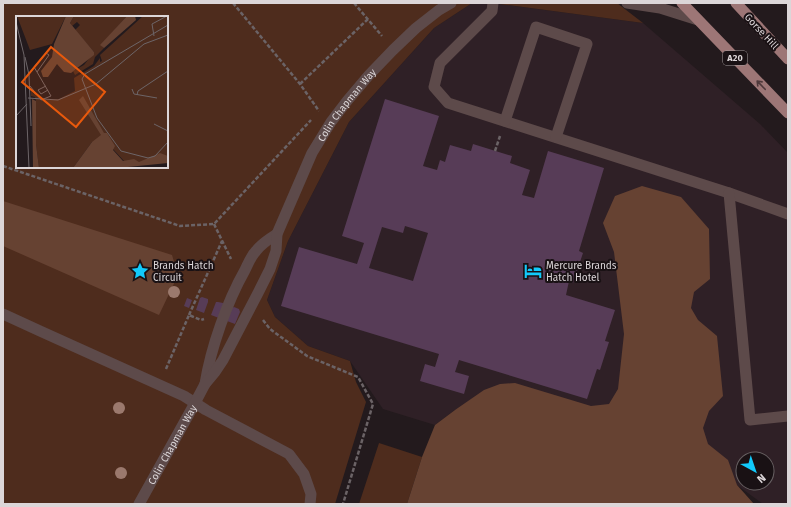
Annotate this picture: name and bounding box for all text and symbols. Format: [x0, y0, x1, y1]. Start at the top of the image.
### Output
street label: Gorse Hill [742, 11, 781, 52]
inset map [16, 16, 168, 168]
road number: A20 [723, 51, 747, 65]
street label: Colin Chapman Way [315, 66, 379, 144]
one-way arrow [756, 80, 766, 90]
place label: Brands Hatch Circuit [153, 260, 214, 284]
place label: Mercure Brands Hatch Hotel [546, 260, 617, 284]
place icon: Brands Hatch Circuit [130, 261, 150, 281]
hotel icon: Mercure Brands Hatch Hotel [523, 261, 543, 281]
street label: Colin Chapman Way [146, 403, 200, 487]
north arrow [735, 451, 775, 491]
text: N [754, 471, 768, 486]

